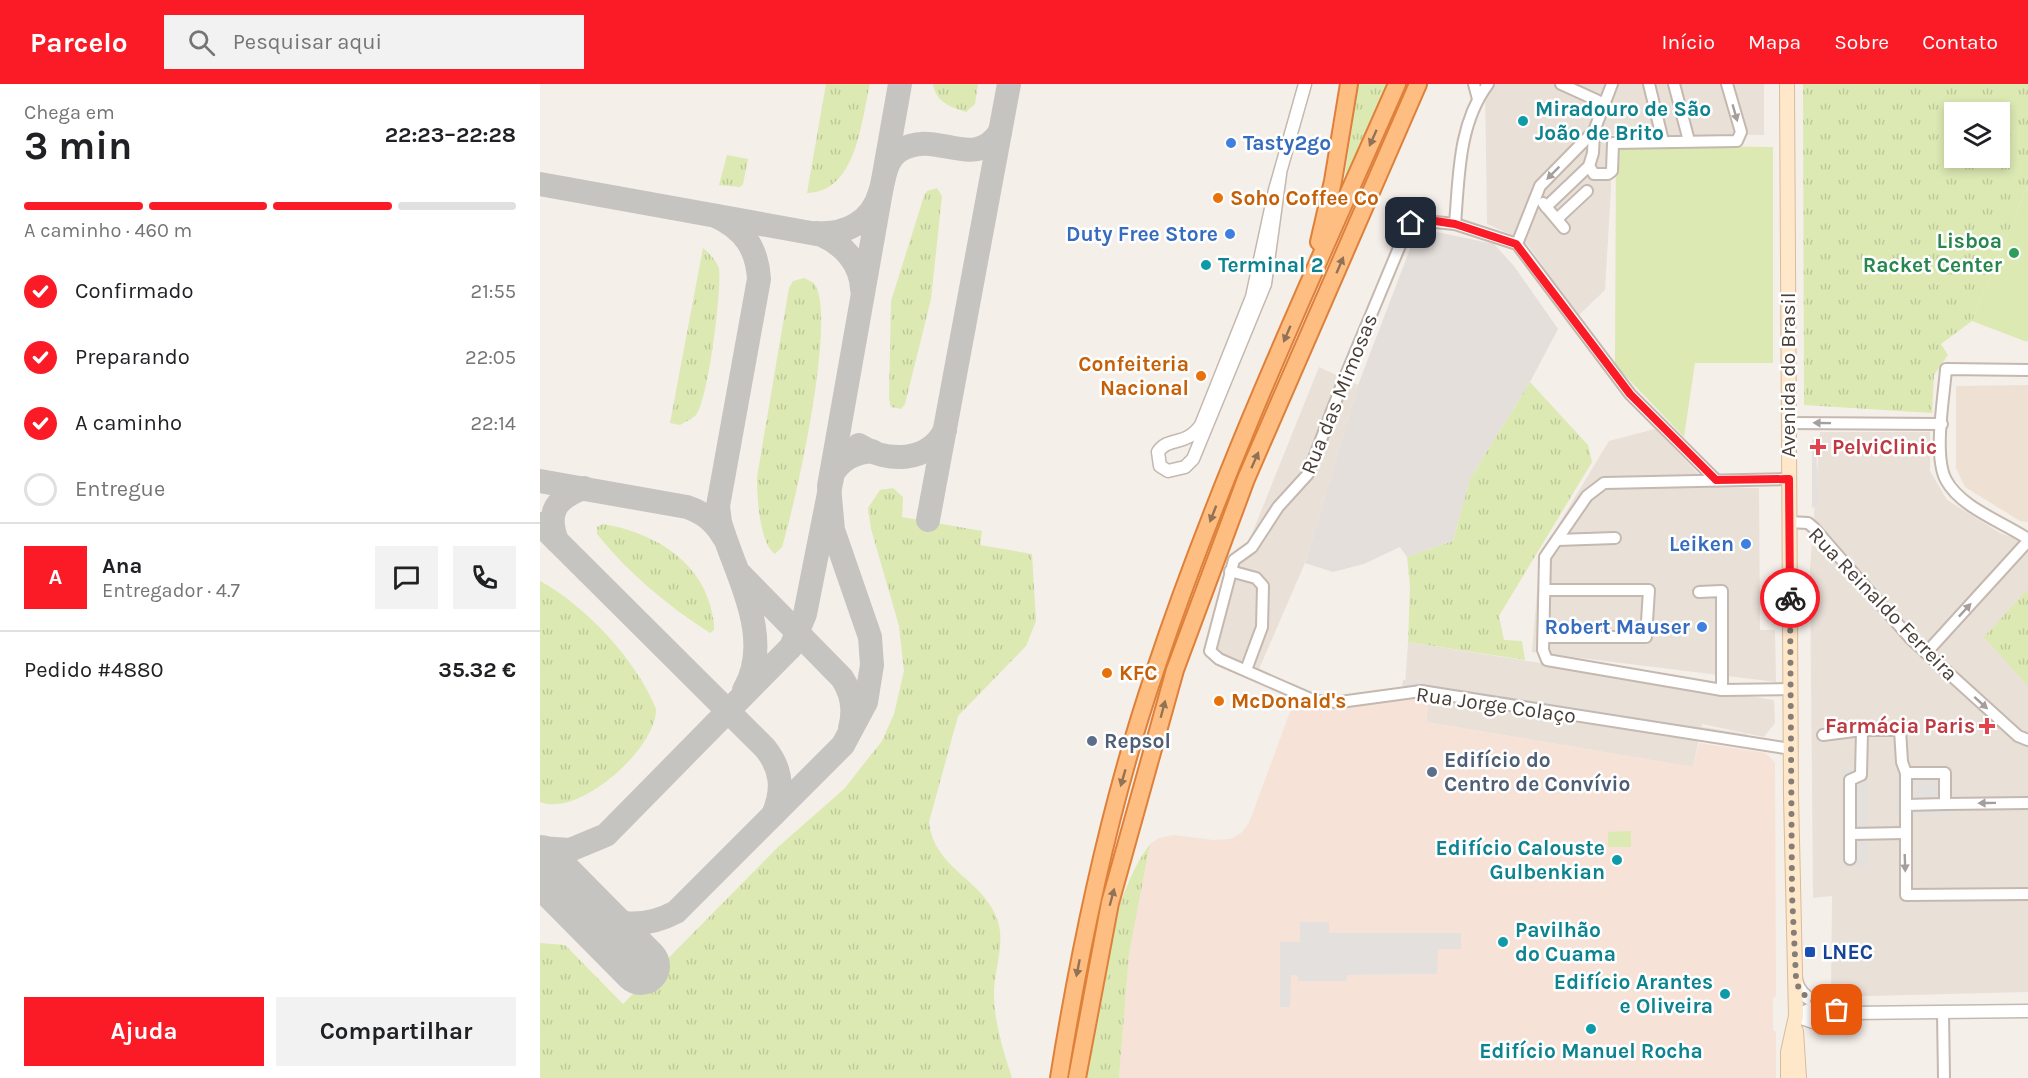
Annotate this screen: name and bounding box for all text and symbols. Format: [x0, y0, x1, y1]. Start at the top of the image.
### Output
search box [164, 15, 584, 69]
text: Parcelo [30, 26, 128, 59]
icon: search [185, 26, 218, 59]
text: Pesquisar aqui [233, 29, 382, 55]
text: Início [1662, 30, 1715, 54]
text: Mapa [1748, 30, 1801, 54]
text: Sobre [1834, 30, 1889, 54]
text: Contato [1922, 30, 1998, 54]
place label: Miradouro de São João de Brito [1535, 97, 1711, 145]
text: Chega em [24, 101, 115, 124]
map controls [1944, 102, 2010, 168]
button: layers [1944, 102, 2010, 168]
one-way arrow [1731, 104, 1741, 122]
marker: Miradouro de São João de Brito [1516, 114, 1530, 128]
text: 22:23–22:28 [385, 122, 516, 148]
text: 3 min [24, 123, 132, 169]
one-way arrow [1368, 129, 1378, 147]
place label: Tasty2go [1243, 131, 1331, 155]
marker: Tasty2go [1224, 136, 1238, 150]
one-way arrow [1546, 165, 1560, 179]
place label: Soho Coffee Co [1230, 186, 1379, 210]
marker: Soho Coffee Co [1211, 191, 1225, 205]
pin [1385, 197, 1436, 248]
icon: home [1394, 206, 1427, 239]
text: A caminho · 460 m [24, 219, 192, 242]
place label: Duty Free Store [1066, 222, 1218, 246]
marker: Duty Free Store [1223, 227, 1237, 241]
place label: Lisboa Racket Center [1863, 229, 2003, 277]
marker: Lisboa Racket Center [2007, 246, 2021, 260]
place label: Terminal 2 [1218, 253, 1323, 277]
one-way arrow [1335, 255, 1345, 273]
marker: Terminal 2 [1199, 258, 1213, 272]
icon: check [24, 275, 57, 308]
text: Confirmado [75, 278, 194, 304]
text: 21:55 [471, 280, 516, 303]
street label: Avenida do Brasil [1776, 292, 1800, 458]
street label: Rua das Mimosas [1296, 310, 1382, 478]
one-way arrow [1282, 326, 1292, 344]
icon: check [24, 341, 57, 374]
text: Preparando [75, 344, 190, 370]
text: 22:05 [465, 346, 516, 369]
place label: Confeiteria Nacional [1078, 352, 1189, 400]
marker: Confeiteria Nacional [1194, 369, 1208, 383]
icon: check [24, 407, 57, 440]
text: A caminho [75, 410, 182, 436]
text: 22:14 [470, 412, 516, 435]
one-way arrow [1813, 418, 1832, 428]
place label: PelviClinic [1832, 435, 1937, 459]
marker: PelviClinic [1809, 438, 1827, 456]
one-way arrow [1250, 451, 1259, 468]
text: Entregue [75, 476, 165, 502]
one-way arrow [1207, 506, 1217, 524]
street label: Rua Reinaldo Ferreira [1804, 522, 1962, 686]
place label: Leiken [1669, 532, 1734, 556]
marker: Leiken [1739, 537, 1753, 551]
button: chat [375, 546, 438, 609]
button: phone [453, 546, 516, 609]
text: Ana [102, 553, 142, 579]
text: A [49, 564, 62, 590]
courier [1760, 568, 1820, 628]
text: Entregador · 4.7 [102, 579, 240, 602]
icon: bike [1774, 582, 1807, 615]
one-way arrow [1958, 602, 1972, 617]
place label: Robert Mauser [1544, 615, 1691, 639]
marker: Robert Mauser [1695, 620, 1709, 634]
text: Pedido #4880 [24, 657, 164, 683]
text: 35.32 € [438, 657, 516, 683]
place label: KFC [1119, 661, 1158, 685]
marker: KFC [1100, 666, 1114, 680]
street label: Rua Jorge Colaço [1415, 682, 1577, 728]
place label: McDonald's [1231, 689, 1346, 713]
marker: McDonald's [1212, 694, 1226, 708]
one-way arrow [1973, 696, 1988, 709]
one-way arrow [1159, 700, 1169, 718]
place label: Farmácia Paris [1825, 714, 1975, 738]
marker: Farmácia Paris [1980, 719, 1994, 733]
place label: Repsol [1104, 729, 1171, 753]
marker: Repsol [1085, 734, 1099, 748]
place label: Edifício do Centro de Convívio [1444, 748, 1630, 796]
marker: Edifício do Centro de Convívio [1425, 765, 1439, 779]
one-way arrow [1118, 769, 1127, 787]
one-way arrow [1977, 798, 1996, 808]
place label: Edifício Calouste Gulbenkian [1436, 836, 1605, 884]
marker: Edifício Calouste Gulbenkian [1610, 853, 1624, 867]
one-way arrow [1900, 854, 1909, 873]
one-way arrow [1107, 888, 1117, 906]
place label: Pavilhão do Cuama [1515, 918, 1616, 966]
marker: Pavilhão do Cuama [1496, 935, 1510, 949]
place label: LNEC [1822, 940, 1873, 964]
marker: LNEC [1803, 945, 1817, 959]
one-way arrow [1073, 959, 1082, 978]
place label: Edifício Arantes e Oliveira [1554, 970, 1713, 1018]
pin [1811, 984, 1862, 1035]
marker: Edifício Arantes e Oliveira [1718, 987, 1732, 1001]
icon: bag [1820, 993, 1853, 1026]
button: Ajuda [24, 997, 264, 1066]
button: Compartilhar [276, 997, 516, 1066]
marker: Edifício Manuel Rocha [1584, 1022, 1598, 1036]
place label: Edifício Manuel Rocha [1479, 1039, 1703, 1063]

